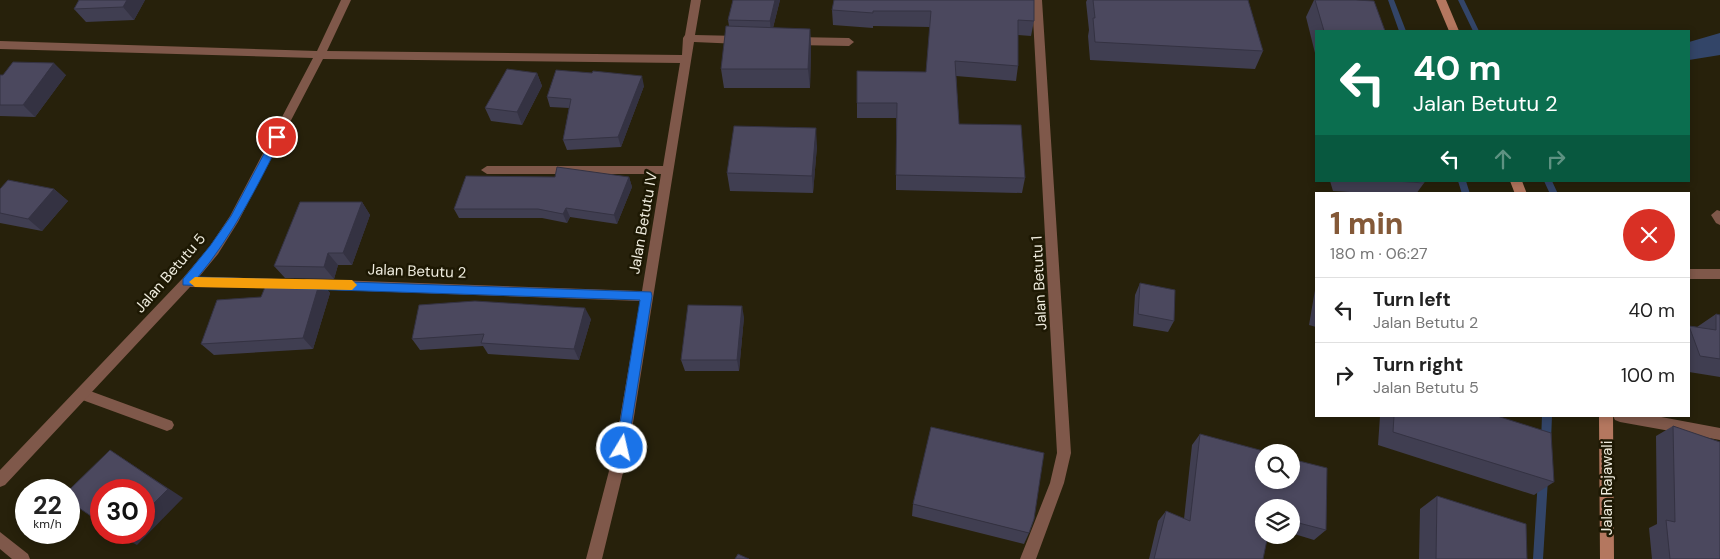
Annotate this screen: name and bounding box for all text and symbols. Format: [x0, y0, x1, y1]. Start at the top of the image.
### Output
text: 40 m [1413, 45, 1502, 91]
icon: left [1330, 50, 1395, 115]
text: Jalan Betutu 2 [1413, 89, 1558, 118]
pin [256, 116, 298, 158]
icon: arrive [263, 123, 291, 151]
icon: left [1436, 145, 1464, 173]
icon: ahead [1489, 145, 1517, 173]
icon: right [1542, 145, 1570, 173]
street label: Jalan Betutu IV [624, 170, 662, 276]
text: 1 min [1330, 204, 1403, 243]
button: close [1623, 209, 1675, 261]
street label: Jalan Betutu 5 [130, 229, 210, 317]
street label: Jalan Betutu 1 [1027, 235, 1051, 331]
text: 180 m · 06:27 [1330, 243, 1428, 264]
street label: Jalan Betutu 2 [367, 259, 467, 283]
text: Turn left [1373, 287, 1451, 312]
icon: left [1330, 296, 1358, 324]
text: 40 m [1628, 298, 1675, 323]
text: Jalan Betutu 2 [1373, 312, 1478, 333]
text: Turn right [1373, 352, 1463, 377]
icon: right [1330, 361, 1358, 389]
text: 100 m [1621, 363, 1675, 388]
text: Jalan Betutu 5 [1373, 377, 1479, 398]
position arrow [595, 421, 647, 473]
street label: Jalan Rajawali [1597, 441, 1617, 535]
map controls [1255, 444, 1300, 544]
button: search [1255, 444, 1300, 489]
speed limit sign: 30 [90, 479, 155, 544]
text: 22 [33, 489, 62, 522]
button: layers [1255, 499, 1300, 544]
text: km/h [33, 516, 62, 532]

